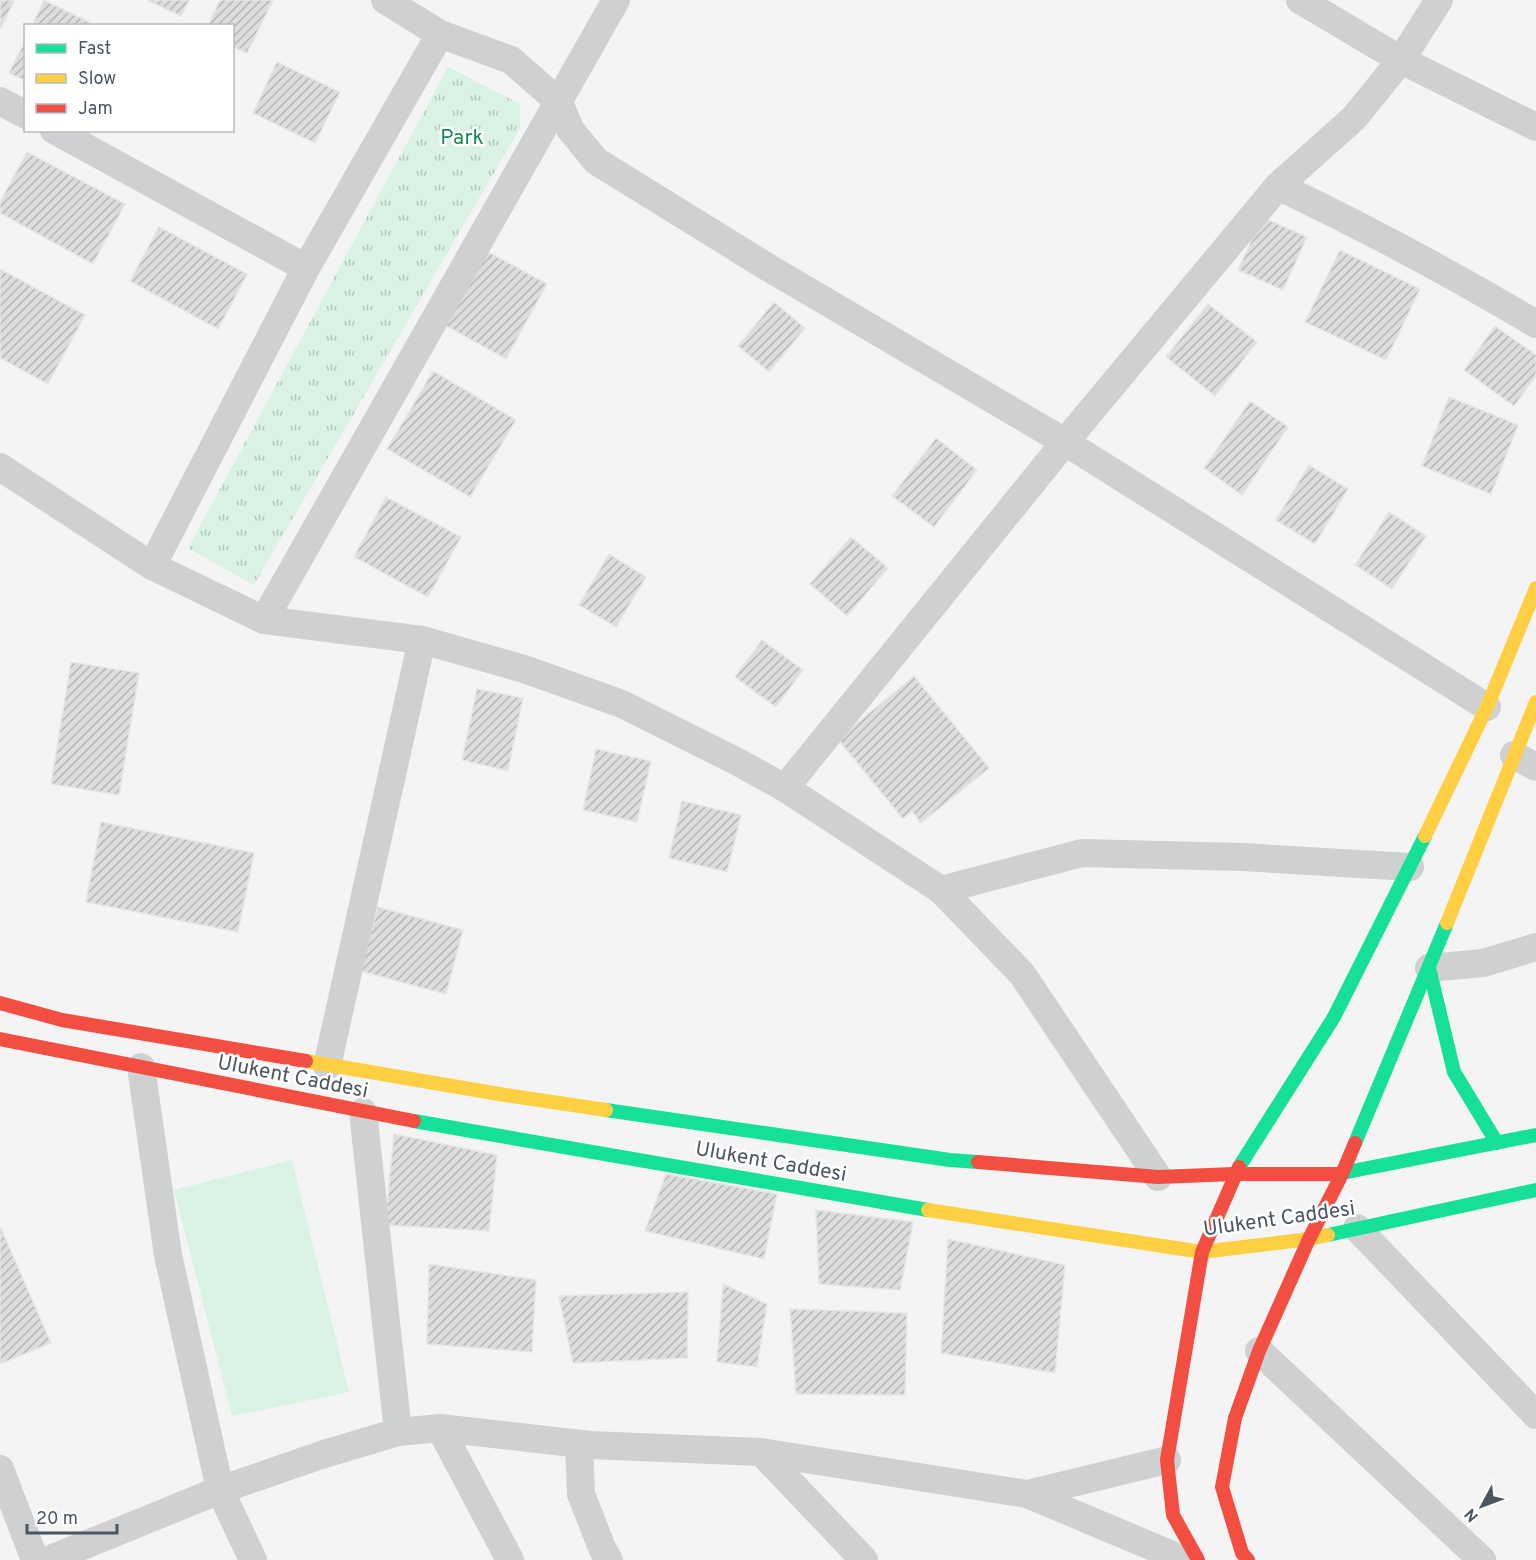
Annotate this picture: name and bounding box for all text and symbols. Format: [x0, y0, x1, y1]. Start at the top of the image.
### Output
legend [24, 24, 234, 132]
text: Fast [78, 38, 111, 61]
text: Slow [78, 68, 116, 91]
text: Jam [78, 98, 113, 121]
park label: Park [440, 125, 484, 152]
street label: Ulukent Caddesi [215, 1050, 370, 1105]
street label: Ulukent Caddesi [693, 1136, 848, 1189]
street label: Ulukent Caddesi [1202, 1195, 1357, 1244]
north arrow [1452, 1476, 1512, 1536]
scale bar [27, 1497, 117, 1535]
text: N [1461, 1504, 1484, 1525]
text: 20 m [36, 1508, 78, 1531]

